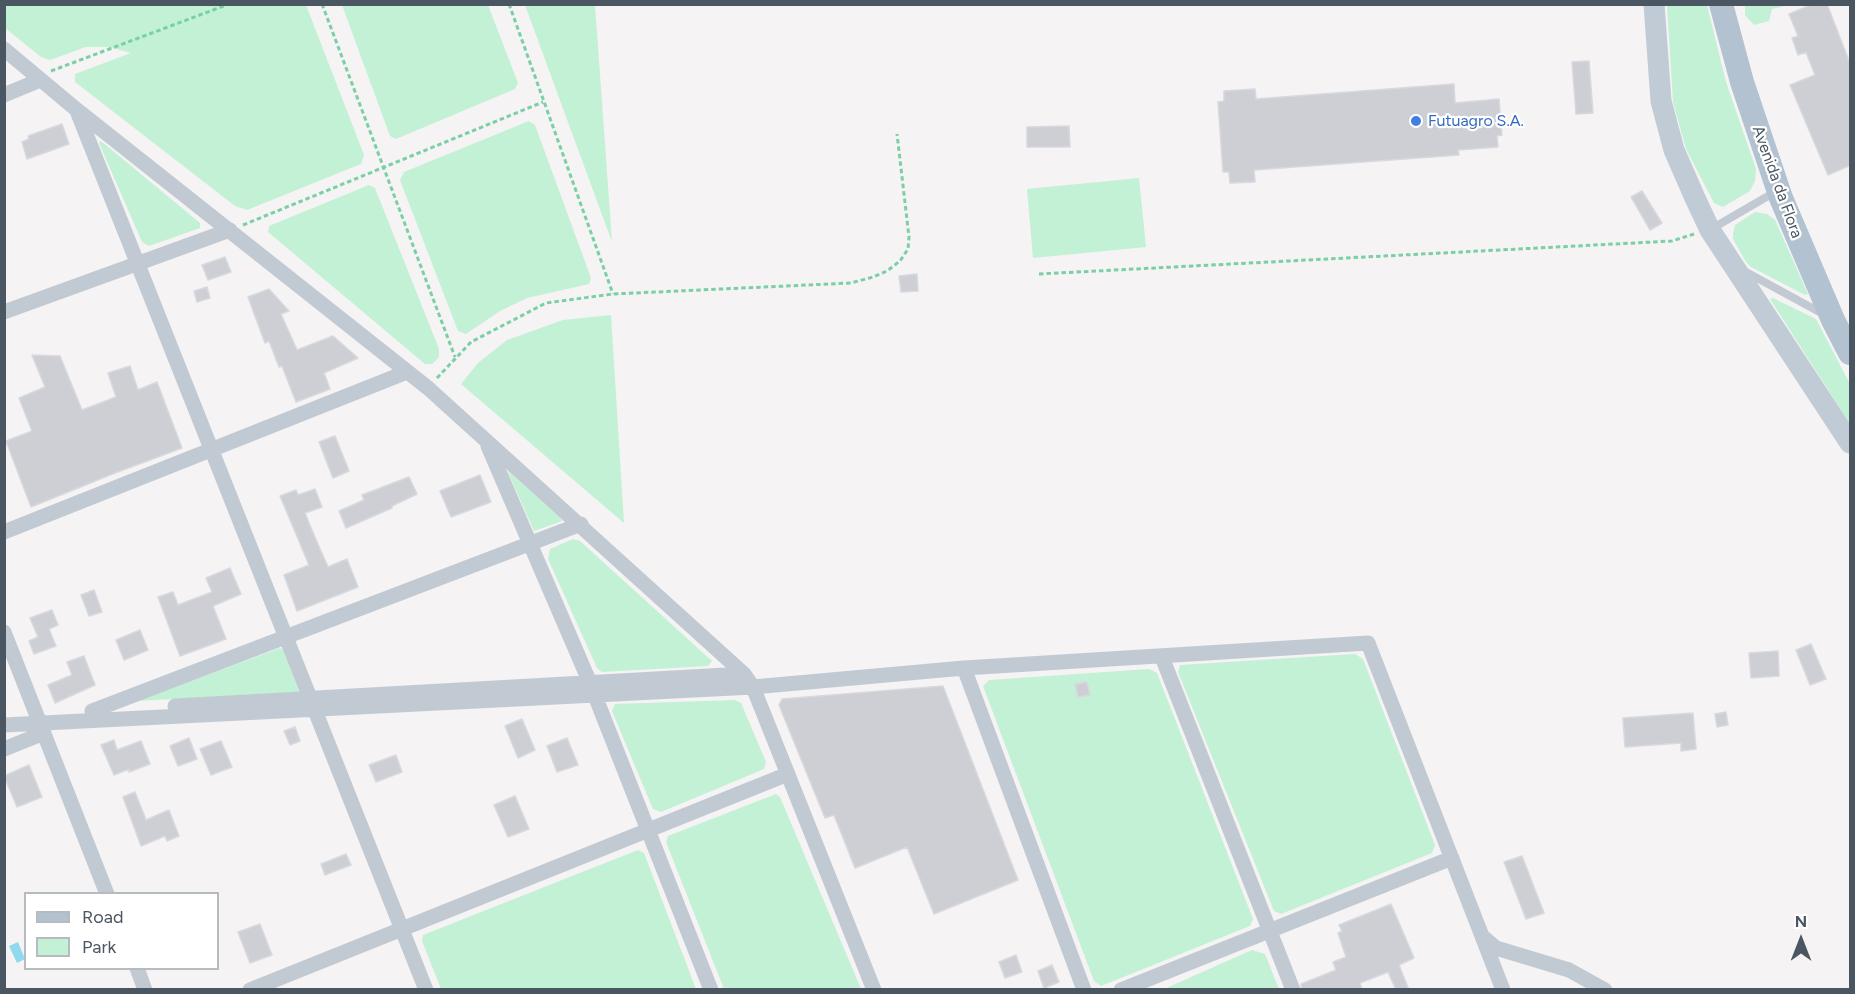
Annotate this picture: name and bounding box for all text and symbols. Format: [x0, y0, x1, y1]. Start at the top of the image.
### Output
place label: Futuagro S.A. [1428, 111, 1524, 131]
marker: Futuagro S.A. [1409, 114, 1423, 128]
street label: Avenida da Flora [1748, 123, 1806, 241]
legend [24, 892, 219, 970]
text: Road [82, 906, 123, 928]
north arrow [1771, 910, 1831, 970]
text: N [1795, 912, 1807, 931]
text: Park [82, 936, 116, 958]

